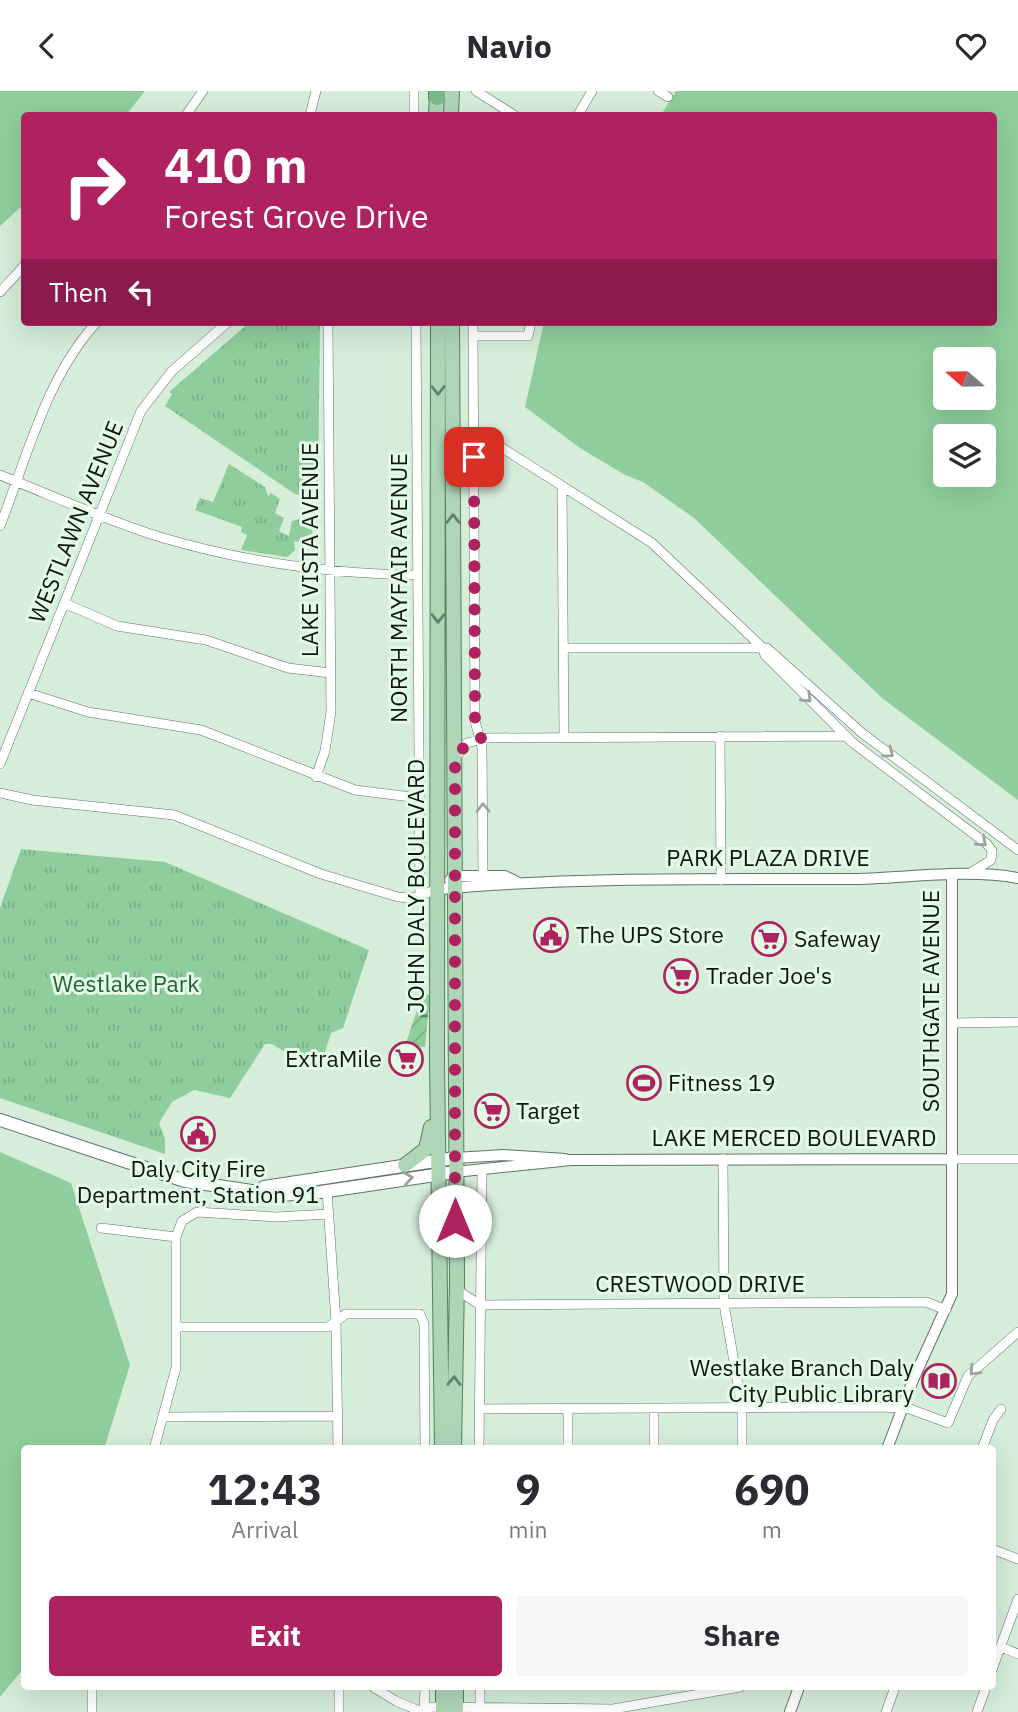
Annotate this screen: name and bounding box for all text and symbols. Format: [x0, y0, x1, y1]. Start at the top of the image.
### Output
text: Navio [466, 25, 552, 67]
icon: back [28, 27, 66, 65]
icon: heart [952, 27, 990, 65]
text: 410 m [164, 133, 308, 196]
icon: right [49, 140, 140, 231]
text: Forest Grove Drive [164, 195, 429, 237]
icon: left [122, 273, 160, 311]
text: Then [49, 275, 108, 309]
north arrow [933, 347, 996, 409]
map controls [933, 347, 996, 487]
one-way arrow [430, 385, 446, 396]
street label: WESTLAWN AVENUE [21, 416, 129, 627]
button: layers [933, 424, 996, 487]
pin [444, 427, 504, 487]
icon: arrive [455, 438, 493, 476]
street label: LAKE VISTA AVENUE [294, 443, 324, 657]
street label: NORTH MAYFAIR AVENUE [383, 453, 413, 723]
one-way arrow [445, 513, 461, 524]
one-way arrow [430, 613, 446, 623]
one-way arrow [799, 689, 812, 702]
one-way arrow [881, 745, 894, 758]
street label: JOHN DALY BOULEVARD [400, 759, 430, 1013]
one-way arrow [475, 802, 490, 813]
one-way arrow [974, 834, 987, 846]
street label: PARK PLAZA DRIVE [666, 842, 870, 872]
street label: SOUTHGATE AVENUE [915, 890, 945, 1112]
public building icon: The UPS Store [532, 916, 570, 954]
place label: The UPS Store [576, 919, 724, 949]
supermarket icon: Safeway [750, 920, 788, 958]
place label: Safeway [794, 923, 881, 953]
supermarket icon: Trader Joe's [662, 957, 700, 995]
place label: Trader Joe's [706, 960, 832, 990]
park label: Westlake Park [53, 968, 199, 998]
supermarket icon: ExtraMile [387, 1040, 425, 1078]
place label: ExtraMile [285, 1043, 382, 1073]
sports icon: Fitness 19 [625, 1064, 663, 1102]
place label: Fitness 19 [668, 1067, 776, 1097]
supermarket icon: Target [473, 1092, 511, 1130]
place label: Target [516, 1095, 580, 1125]
public building icon: Daly City Fire Department, Station 91 [179, 1115, 217, 1153]
street label: LAKE MERCED BOULEVARD [652, 1122, 936, 1152]
place label: Daly City Fire Department, Station 91 [77, 1153, 319, 1209]
one-way arrow [402, 1171, 414, 1186]
position arrow [418, 1184, 492, 1258]
street label: CRESTWOOD DRIVE [595, 1268, 805, 1298]
place label: Westlake Branch Daly City Public Library [690, 1352, 915, 1408]
library icon: Westlake Branch Daly City Public Library [920, 1362, 958, 1400]
one-way arrow [970, 1363, 983, 1376]
one-way arrow [447, 1375, 462, 1386]
text: 12:43 [207, 1462, 322, 1517]
text: 9 [515, 1462, 541, 1517]
text: 690 [734, 1462, 810, 1517]
text: Arrival [231, 1514, 298, 1544]
text: min [509, 1514, 547, 1544]
text: m [762, 1514, 782, 1544]
button: Exit [49, 1596, 502, 1676]
button: Share [516, 1596, 968, 1676]

